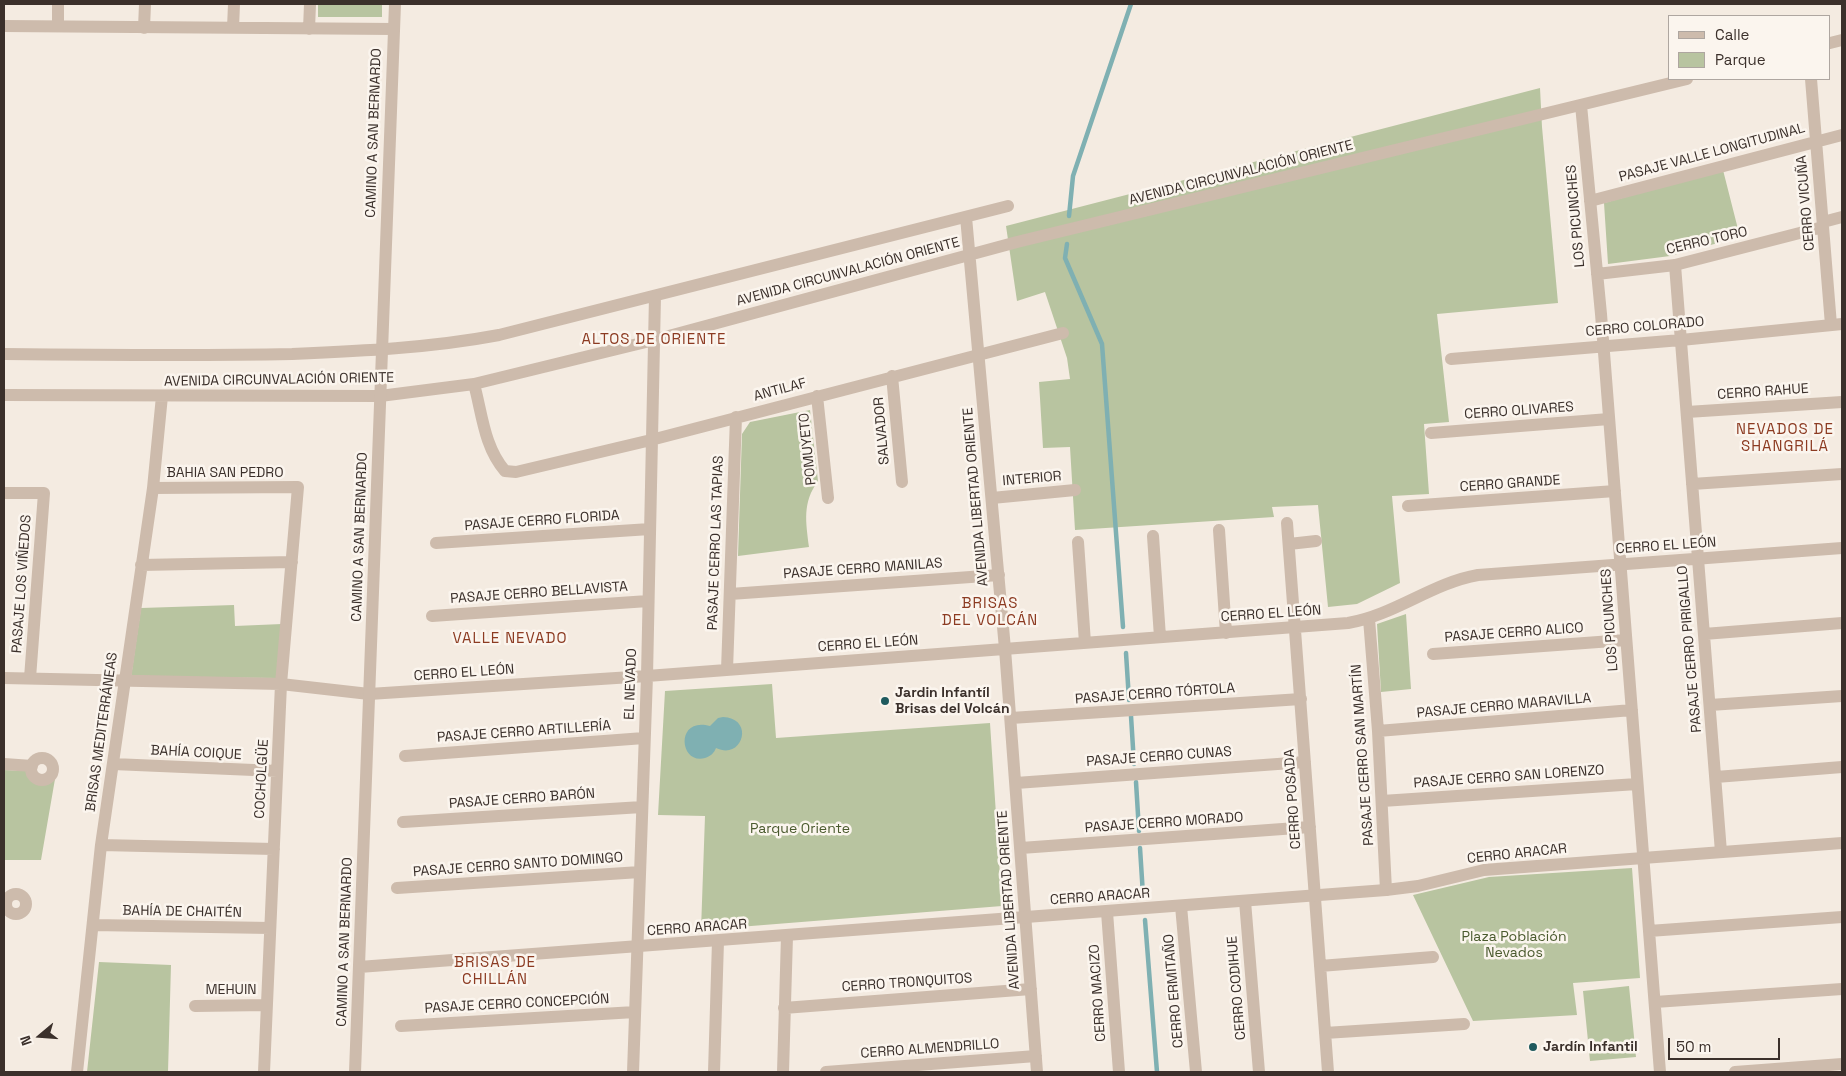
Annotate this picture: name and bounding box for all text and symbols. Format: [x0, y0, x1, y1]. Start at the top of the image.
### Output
legend [1668, 15, 1831, 80]
text: Calle [1715, 25, 1750, 44]
street label: CAMINO A SAN BERNARDO [363, 48, 385, 218]
text: Parque [1715, 50, 1766, 69]
street label: PASAJE VALLE LONGITUDINAL [1617, 120, 1807, 186]
street label: AVENIDA CIRCUNVALACIÓN ORIENTE [1127, 137, 1355, 209]
street label: CERRO VICUÑA [1793, 154, 1819, 252]
street label: LOS PICUNCHES [1563, 164, 1589, 268]
street label: CERRO TORO [1665, 223, 1749, 259]
street label: AVENIDA CIRCUNVALACIÓN ORIENTE [735, 234, 961, 310]
street label: CERRO COLORADO [1585, 313, 1705, 341]
district label: ALTOS DE ORIENTE [580, 331, 728, 349]
street label: AVENIDA CIRCUNVALACIÓN ORIENTE [164, 370, 394, 390]
street label: ANTILAF [752, 375, 808, 405]
street label: CERRO RAHUE [1717, 380, 1809, 404]
street label: SALVADOR [871, 396, 893, 466]
street label: CERRO OLIVARES [1464, 399, 1574, 423]
street label: AVENIDA LIBERTAD ORIENTE [960, 407, 992, 587]
street label: POMUYETO [796, 412, 820, 486]
district label: NEVADOS DE SHANGRILÁ [1735, 421, 1835, 456]
street label: CAMINO A SAN BERNARDO [349, 452, 371, 622]
street label: PASAJE CERRO LAS TAPIAS [705, 455, 727, 631]
street label: BAHIA SAN PEDRO [166, 465, 284, 481]
street label: INTERIOR [1002, 468, 1062, 490]
street label: CERRO GRANDE [1459, 472, 1561, 496]
street label: PASAJE CERRO FLORIDA [464, 507, 620, 535]
street label: PASAJE LOS VIÑEDOS [9, 514, 35, 654]
street label: CERRO EL LEÓN [1615, 534, 1717, 558]
street label: PASAJE CERRO MANILAS [783, 555, 943, 583]
street label: PASAJE CERRO PIRIGALLO [1674, 565, 1706, 733]
street label: LOS PICUNCHES [1598, 568, 1622, 672]
street label: PASAJE CERRO BELLAVISTA [450, 578, 628, 608]
district label: BRISAS DEL VOLCÁN [941, 595, 1039, 630]
street label: CERRO EL LEÓN [1220, 602, 1322, 626]
street label: PASAJE CERRO ALICO [1444, 620, 1584, 646]
district label: VALLE NEVADO [451, 630, 569, 648]
street label: CERRO EL LEÓN [817, 632, 919, 656]
street label: EL NEVADO [621, 648, 641, 720]
street label: BRISAS MEDITERRÁNEAS [82, 651, 122, 813]
street label: CERRO EL LEÓN [413, 661, 515, 685]
street label: PASAJE CERRO SAN MARTÍN [1348, 664, 1378, 846]
street label: PASAJE CERRO TÓRTOLA [1074, 680, 1236, 708]
place label: Jardin Infantíl Brisas del Volcán [895, 685, 1010, 718]
street label: PASAJE CERRO MARAVILLA [1416, 690, 1592, 722]
marker: Jardin Infantíl Brisas del Volcán [879, 695, 891, 707]
street label: PASAJE CERRO ARTILLERÍA [436, 718, 612, 746]
street label: COCHOLGÜE [252, 739, 272, 819]
street label: BAHÍA COIQUE [150, 742, 242, 764]
street label: PASAJE CERRO CUNAS [1086, 744, 1232, 770]
street label: CERRO POSADA [1281, 748, 1305, 850]
street label: PASAJE CERRO SAN LORENZO [1413, 762, 1605, 792]
street label: PASAJE CERRO BARÓN [448, 786, 596, 812]
street label: PASAJE CERRO MORADO [1084, 809, 1244, 837]
street label: AVENIDA LIBERTAD ORIENTE [994, 810, 1024, 990]
park label: Parque Oriente [750, 821, 850, 837]
street label: CERRO ARACAR [1466, 840, 1568, 868]
street label: PASAJE CERRO SANTO DOMINGO [412, 849, 624, 881]
street label: CAMINO A SAN BERNARDO [334, 857, 356, 1027]
street label: CERRO ARACAR [1049, 885, 1151, 909]
street label: BAHÍA DE CHAITÉN [122, 903, 242, 921]
street label: CERRO ARACAR [646, 916, 748, 940]
park label: Plaza Población Nevados [1462, 929, 1566, 962]
street label: CERRO ERMITAÑO [1161, 933, 1187, 1049]
street label: CERRO CODIHUE [1224, 935, 1250, 1041]
street label: CERRO MACIZO [1086, 944, 1110, 1042]
district label: BRISAS DE CHILLÁN [453, 954, 537, 989]
street label: CERRO TRONQUITOS [841, 970, 973, 996]
street label: MEHUIN [205, 982, 257, 998]
street label: PASAJE CERRO CONCEPCIÓN [424, 991, 610, 1017]
north arrow [15, 1011, 65, 1061]
scale bar [1671, 1028, 1784, 1060]
text: N [16, 1033, 36, 1048]
street label: CERRO ALMENDRILLO [860, 1036, 1000, 1062]
text: 50 m [1676, 1037, 1711, 1056]
place label: Jardín Infantil [1543, 1039, 1638, 1055]
marker: Jardín Infantil [1527, 1041, 1539, 1053]

